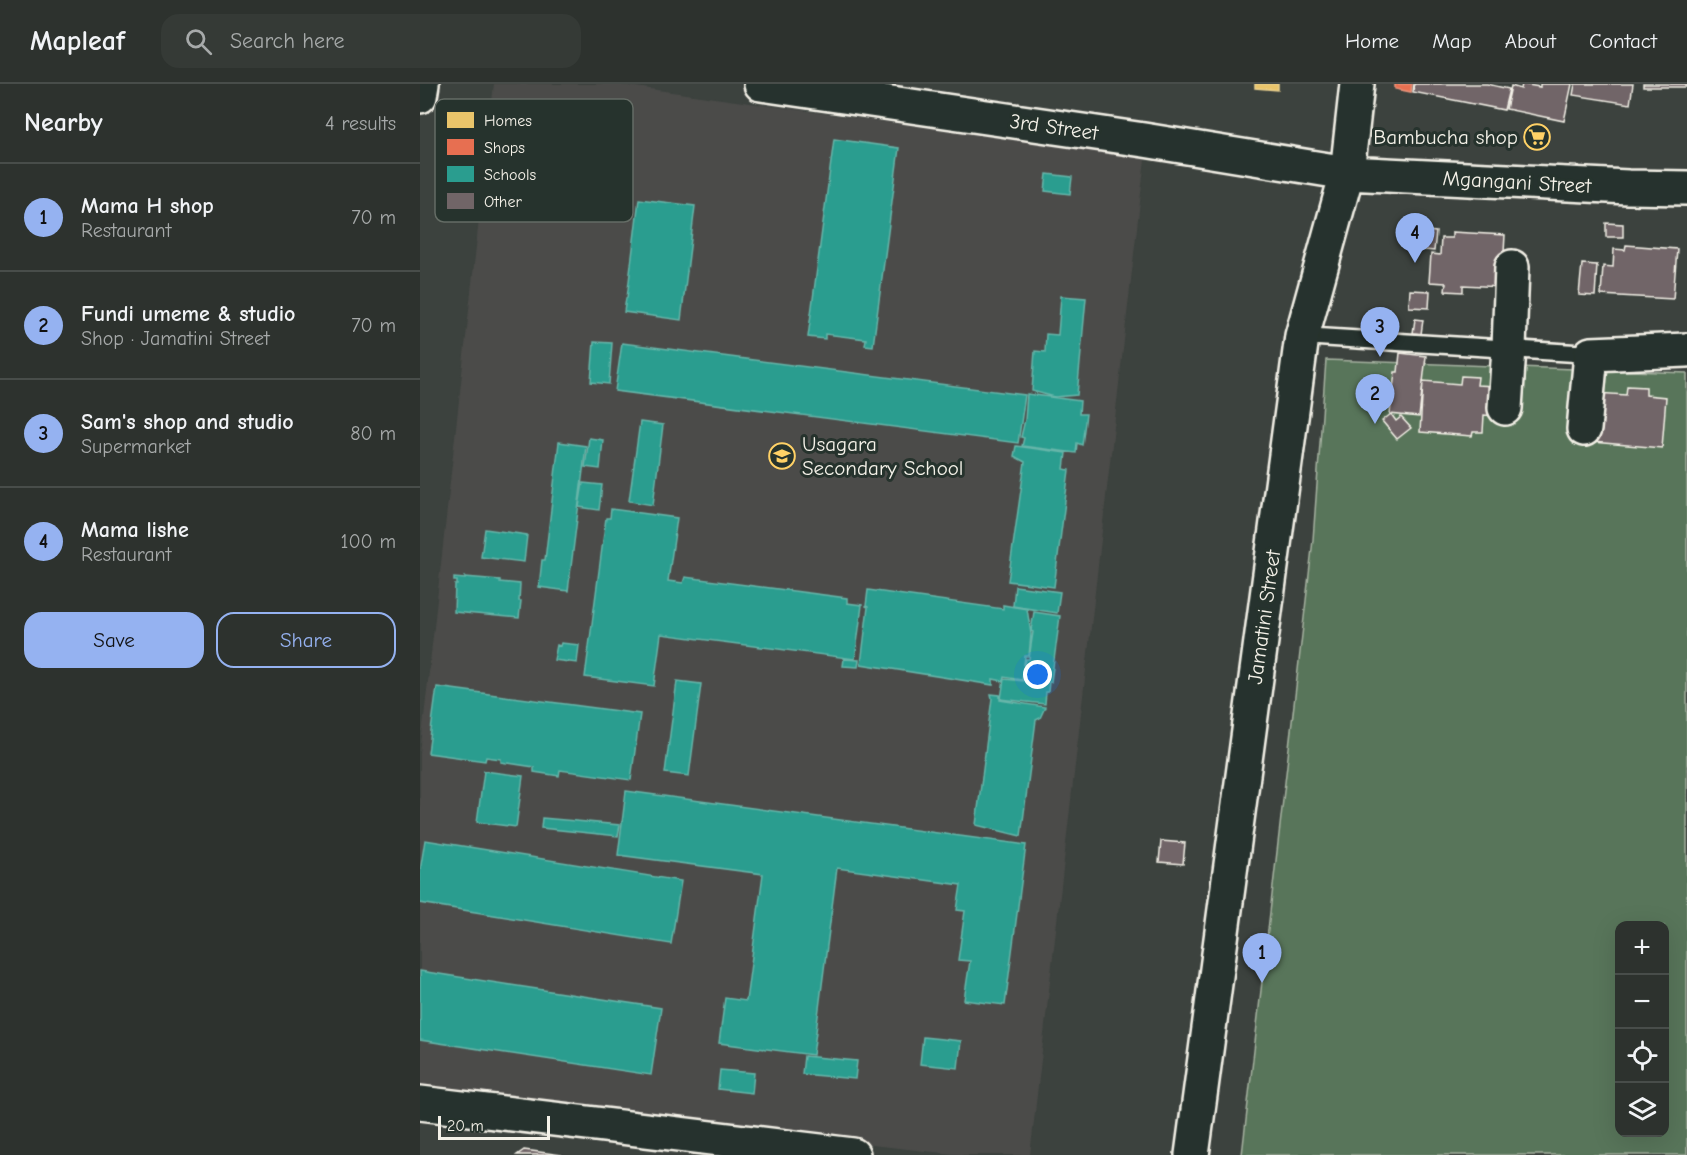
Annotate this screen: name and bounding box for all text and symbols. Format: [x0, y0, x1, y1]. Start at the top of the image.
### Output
search box [161, 14, 581, 68]
text: Mapleaf [30, 25, 125, 57]
icon: search [182, 25, 215, 58]
text: Search here [230, 28, 344, 54]
text: Home [1345, 29, 1399, 53]
text: Map [1432, 29, 1472, 53]
text: About [1505, 29, 1556, 53]
text: Contact [1589, 29, 1657, 53]
legend [435, 99, 633, 222]
text: Nearby [24, 108, 103, 138]
street label: 3rd Street [1008, 109, 1101, 145]
text: 4 results [325, 112, 396, 135]
text: Homes [484, 112, 532, 130]
supermarket icon: Bambucha shop [1522, 122, 1552, 152]
place label: Bambucha shop [1373, 125, 1518, 149]
text: Shops [484, 139, 525, 157]
text: Schools [484, 166, 537, 184]
street label: Mgangani Street [1442, 166, 1593, 198]
text: Mama H shop [81, 193, 214, 219]
text: Other [484, 193, 522, 211]
text: 1 [40, 206, 47, 229]
text: 70 m [351, 206, 396, 229]
pin: 4 [1396, 214, 1434, 263]
text: Restaurant [81, 219, 171, 242]
text: Fundi umeme & studio [81, 301, 295, 327]
pin: 3 [1360, 308, 1400, 357]
text: 2 [39, 314, 48, 337]
text: 70 m [351, 314, 396, 337]
text: Shop · Jamatini Street [81, 327, 270, 350]
pin: 2 [1356, 374, 1394, 424]
text: Sam's shop and studio [81, 409, 294, 435]
text: 3 [39, 422, 48, 445]
text: 80 m [350, 422, 396, 445]
place label: Usagara Secondary School [802, 432, 963, 480]
text: Supermarket [81, 435, 191, 458]
school or university icon: Usagara Secondary School [767, 441, 797, 471]
text: Mama lishe [81, 517, 189, 543]
text: 4 [39, 530, 48, 553]
text: 100 m [341, 530, 396, 553]
text: Restaurant [81, 543, 171, 566]
street label: Jamatini Street [1243, 547, 1285, 686]
button: Save [24, 612, 204, 668]
button: Share [216, 612, 396, 668]
your location [1023, 660, 1052, 689]
map controls [1615, 921, 1669, 1137]
button: + [1615, 921, 1669, 975]
pin: 1 [1242, 934, 1282, 983]
button: − [1615, 975, 1669, 1029]
button: locate [1615, 1029, 1669, 1083]
button: layers [1615, 1083, 1669, 1137]
scale bar [438, 1113, 550, 1140]
text: 20 m [447, 1117, 484, 1135]

